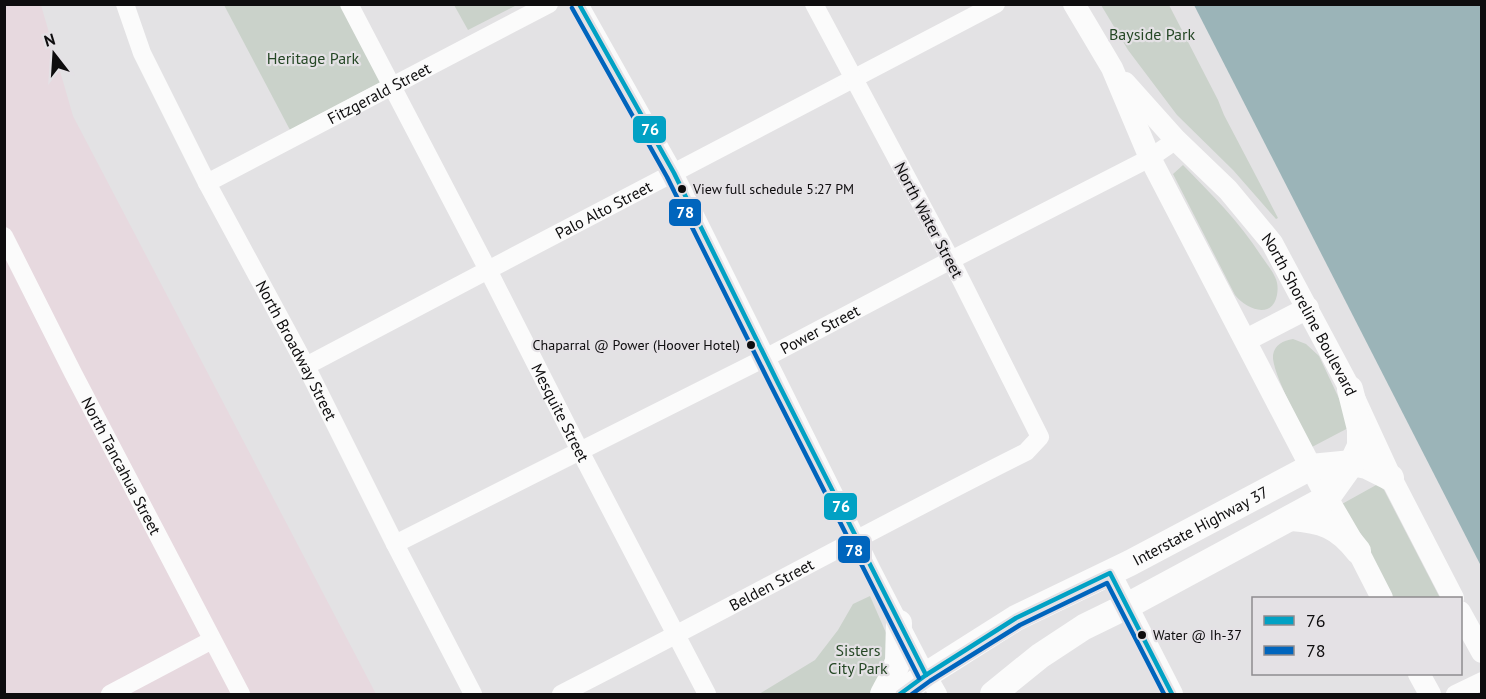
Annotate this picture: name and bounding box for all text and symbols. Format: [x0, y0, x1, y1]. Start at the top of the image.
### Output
north arrow [24, 24, 84, 84]
park label: Bayside Park [1109, 24, 1195, 44]
text: N [42, 29, 58, 51]
park label: Heritage Park [267, 48, 360, 68]
street label: Fitzgerald Street [324, 58, 434, 128]
line badge: 76 [632, 115, 667, 144]
text: 76 [641, 119, 659, 139]
street label: North Water Street [890, 159, 968, 282]
street label: Palo Alto Street [552, 176, 656, 243]
place label: View full schedule 5:27 PM [692, 180, 854, 198]
marker: View full schedule 5:27 PM [676, 183, 688, 195]
line badge: 78 [668, 198, 702, 227]
text: 78 [676, 202, 694, 222]
street label: North Shoreline Boulevard [1258, 228, 1362, 399]
street label: North Broadway Street [252, 277, 342, 424]
street label: Power Street [777, 300, 863, 358]
place label: Chaparral @ Power (Hoover Hotel) [533, 336, 740, 354]
marker: Chaparral @ Power (Hoover Hotel) [745, 339, 757, 351]
street label: Mesquite Street [527, 360, 594, 466]
street label: North Tancahua Street [77, 393, 166, 539]
street label: Interstate Highway 37 [1129, 481, 1272, 570]
line badge: 76 [823, 492, 858, 521]
text: 76 [832, 496, 850, 516]
line badge: 78 [837, 535, 871, 564]
text: 78 [845, 540, 863, 560]
street label: Belden Street [725, 554, 817, 615]
legend [1252, 597, 1462, 675]
text: 76 [1306, 609, 1326, 632]
place label: Water @ Ih-37 [1153, 626, 1242, 644]
marker: Water @ Ih-37 [1136, 629, 1148, 641]
text: 78 [1306, 639, 1326, 662]
park label: Sisters City Park [828, 640, 888, 678]

